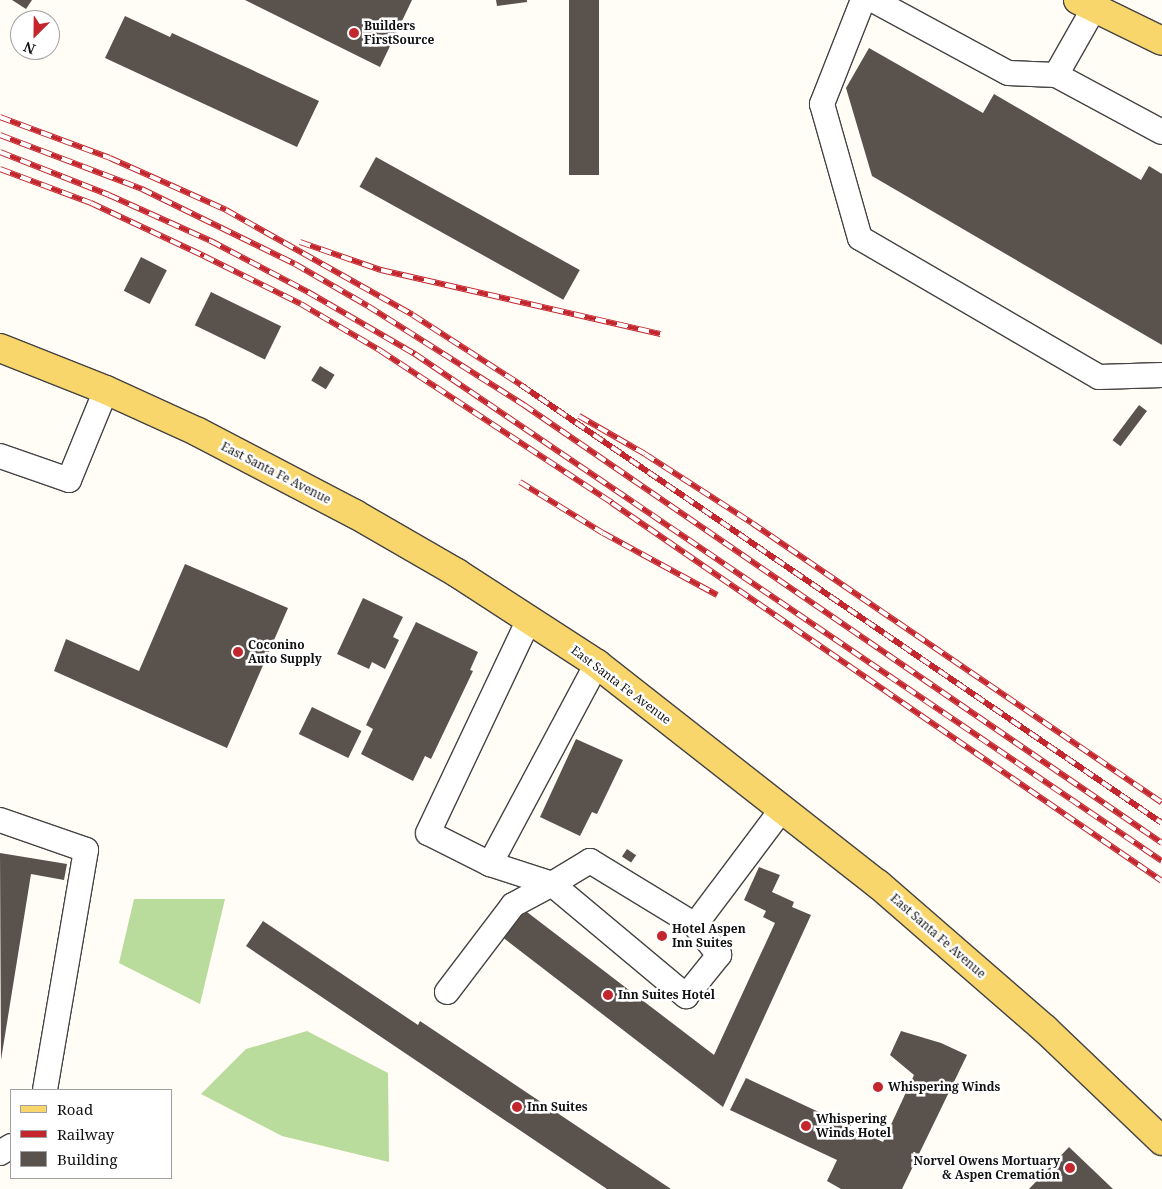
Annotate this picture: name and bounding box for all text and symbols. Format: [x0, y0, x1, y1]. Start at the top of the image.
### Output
north arrow [10, 10, 60, 60]
place label: Builders FirstSource [364, 19, 434, 47]
marker: Builders FirstSource [348, 27, 360, 39]
text: N [21, 37, 38, 59]
street label: East Santa Fe Avenue [219, 439, 333, 507]
place label: Coconino Auto Supply [248, 638, 322, 666]
street label: East Santa Fe Avenue [568, 643, 674, 727]
marker: Coconino Auto Supply [232, 646, 244, 658]
street label: East Santa Fe Avenue [888, 891, 988, 981]
place label: Hotel Aspen Inn Suites [672, 922, 746, 950]
marker: Hotel Aspen Inn Suites [656, 930, 668, 942]
place label: Inn Suites Hotel [618, 988, 715, 1002]
marker: Inn Suites Hotel [602, 989, 614, 1001]
place label: Whispering Winds [888, 1080, 1000, 1094]
marker: Whispering Winds [872, 1081, 884, 1093]
legend [10, 1089, 172, 1179]
text: Road [57, 1099, 93, 1119]
place label: Inn Suites [527, 1100, 588, 1114]
marker: Inn Suites [511, 1101, 523, 1113]
place label: Whispering Winds Hotel [816, 1112, 891, 1140]
marker: Whispering Winds Hotel [800, 1120, 812, 1132]
text: Railway [57, 1124, 114, 1144]
text: Building [57, 1149, 118, 1169]
place label: Norvel Owens Mortuary & Aspen Cremation [914, 1154, 1060, 1182]
marker: Norvel Owens Mortuary & Aspen Cremation [1064, 1162, 1076, 1174]

